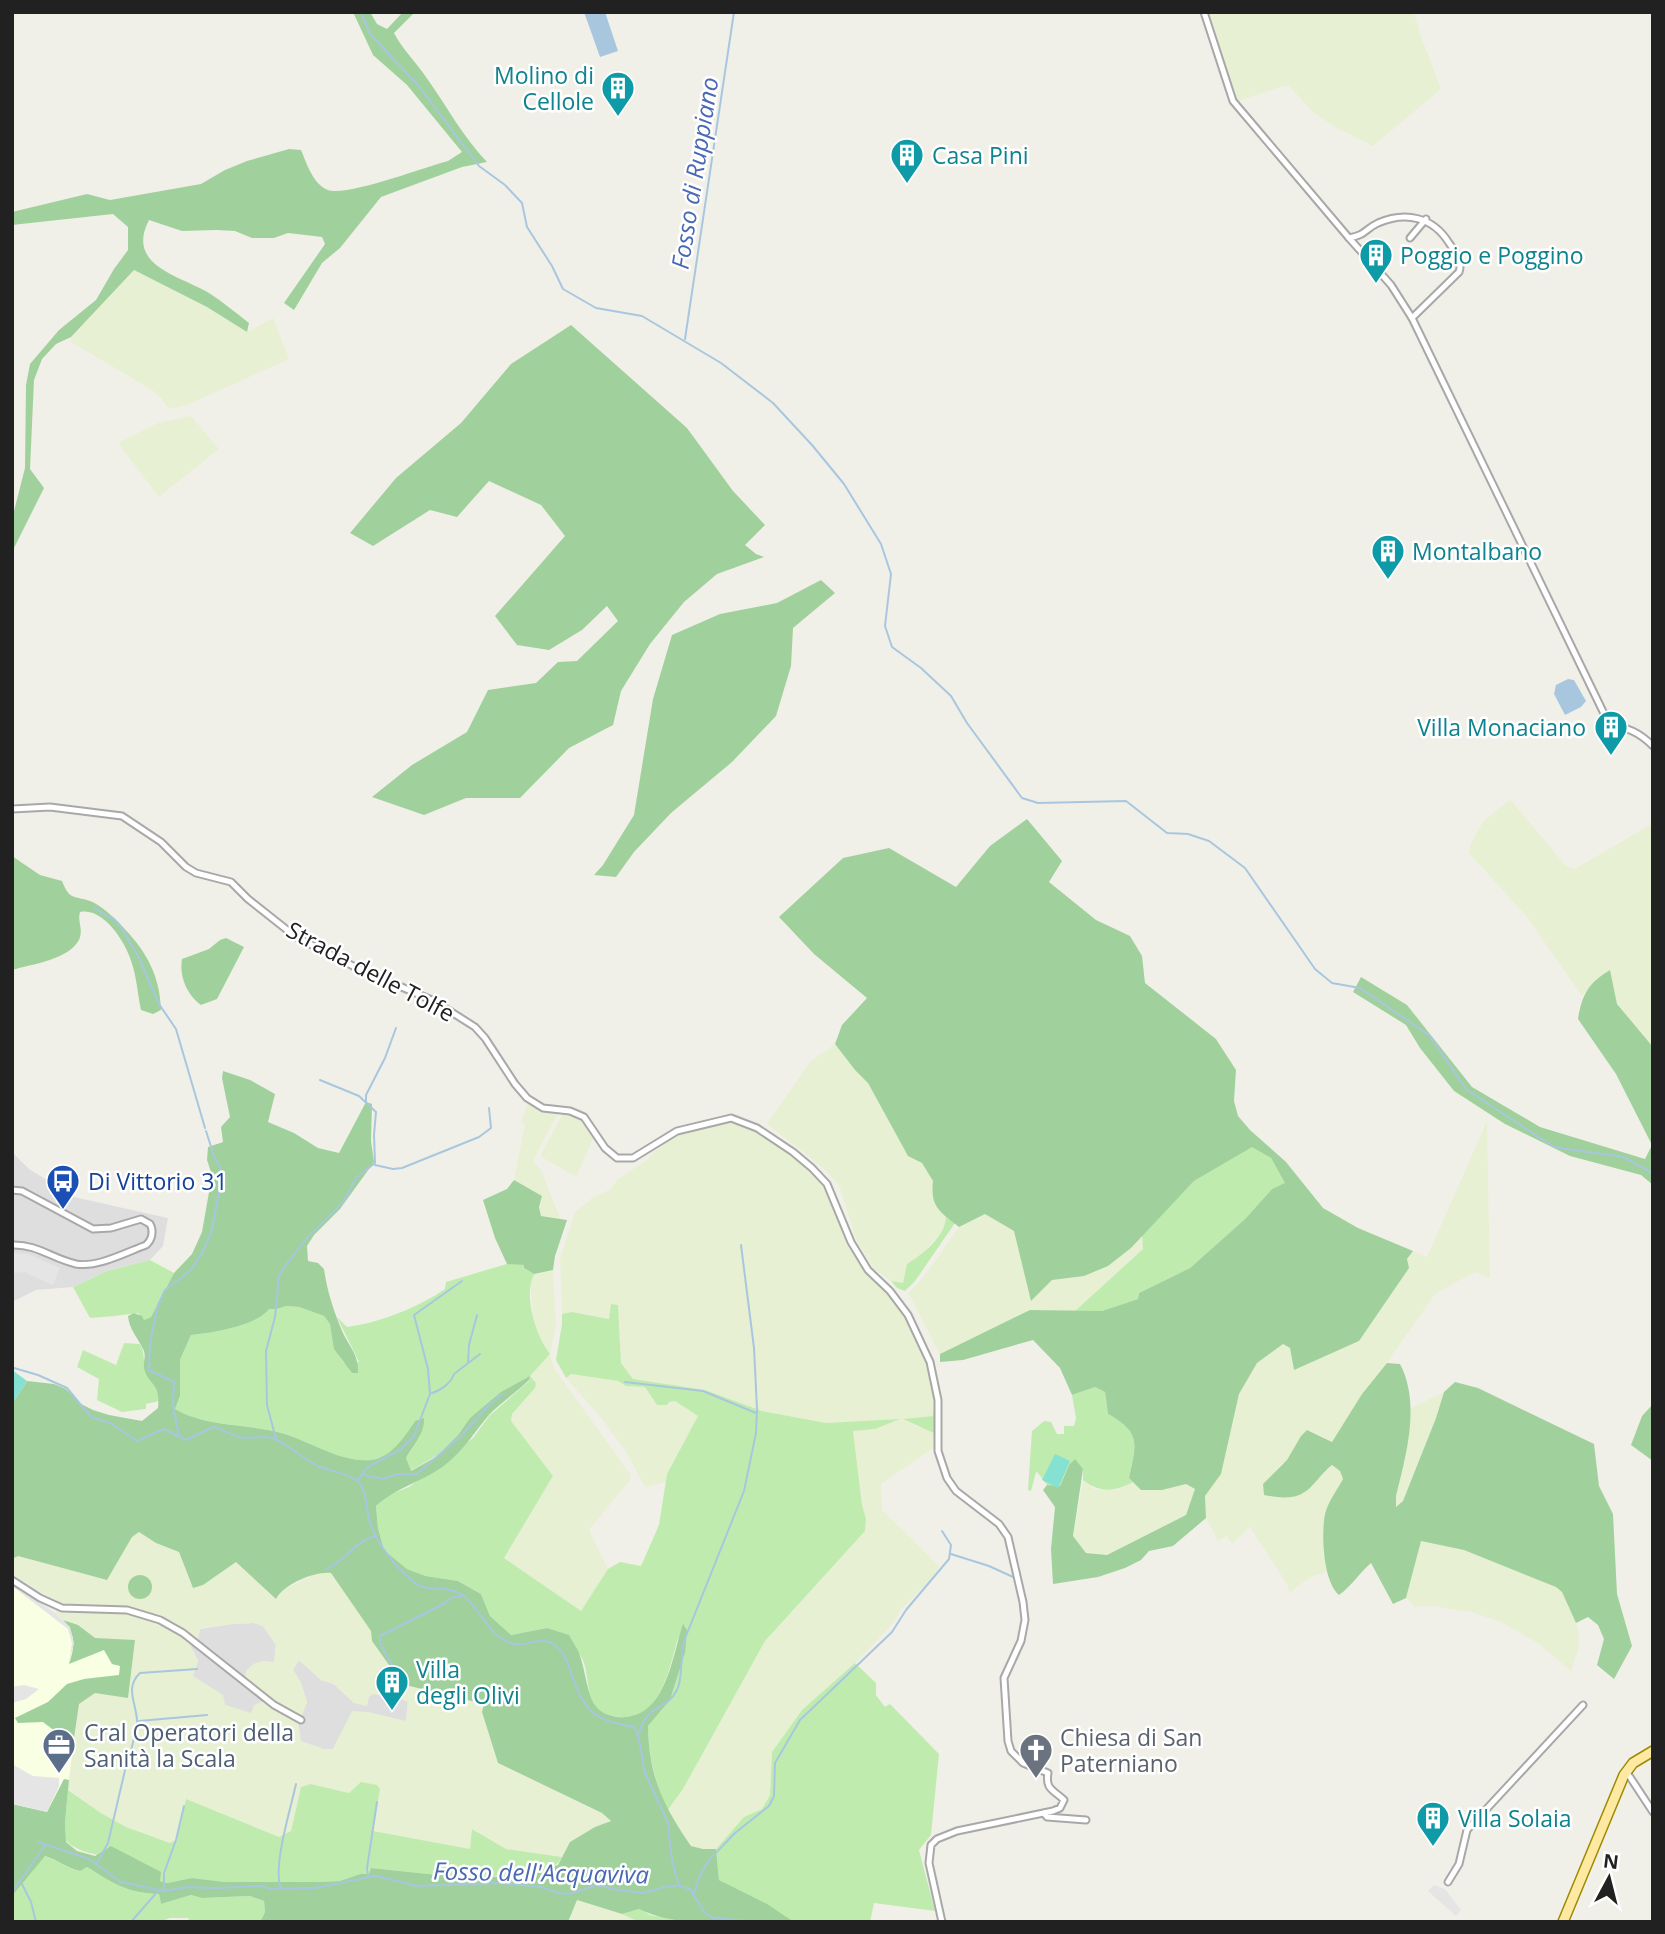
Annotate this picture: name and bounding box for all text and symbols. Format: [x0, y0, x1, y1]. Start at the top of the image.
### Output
place label: Molino di Cellole [494, 59, 594, 117]
building icon: Molino di Cellole [599, 69, 637, 118]
water label: Fosso di Ruppiano [663, 75, 725, 271]
building icon: Casa Pini [888, 136, 926, 185]
place label: Casa Pini [932, 139, 1029, 171]
building icon: Poggio e Poggino [1357, 236, 1395, 285]
place label: Poggio e Poggino [1400, 239, 1584, 271]
building icon: Montalbano [1369, 532, 1407, 581]
place label: Montalbano [1412, 535, 1542, 567]
building icon: Villa Monaciano [1592, 708, 1630, 757]
place label: Villa Monaciano [1417, 711, 1586, 743]
street label: Strada delle Tolfe [281, 913, 461, 1029]
bus stop icon: Di Vittorio 31 [44, 1162, 82, 1211]
place label: Di Vittorio 31 [88, 1165, 228, 1197]
place label: Villa degli Olivi [416, 1653, 520, 1711]
building icon: Villa degli Olivi [373, 1663, 411, 1712]
place label: Cral Operatori della Sanità la Scala [84, 1716, 294, 1774]
place label: Chiesa di San Paterniano [1060, 1721, 1202, 1779]
office icon: Cral Operatori della Sanità la Scala [40, 1726, 78, 1775]
church icon: Chiesa di San Paterniano [1017, 1731, 1055, 1780]
building icon: Villa Solaia [1414, 1799, 1452, 1848]
place label: Villa Solaia [1458, 1802, 1572, 1834]
north arrow [1574, 1843, 1644, 1913]
text: N [1602, 1847, 1620, 1875]
water label: Fosso dell'Acquaviva [433, 1854, 650, 1890]

